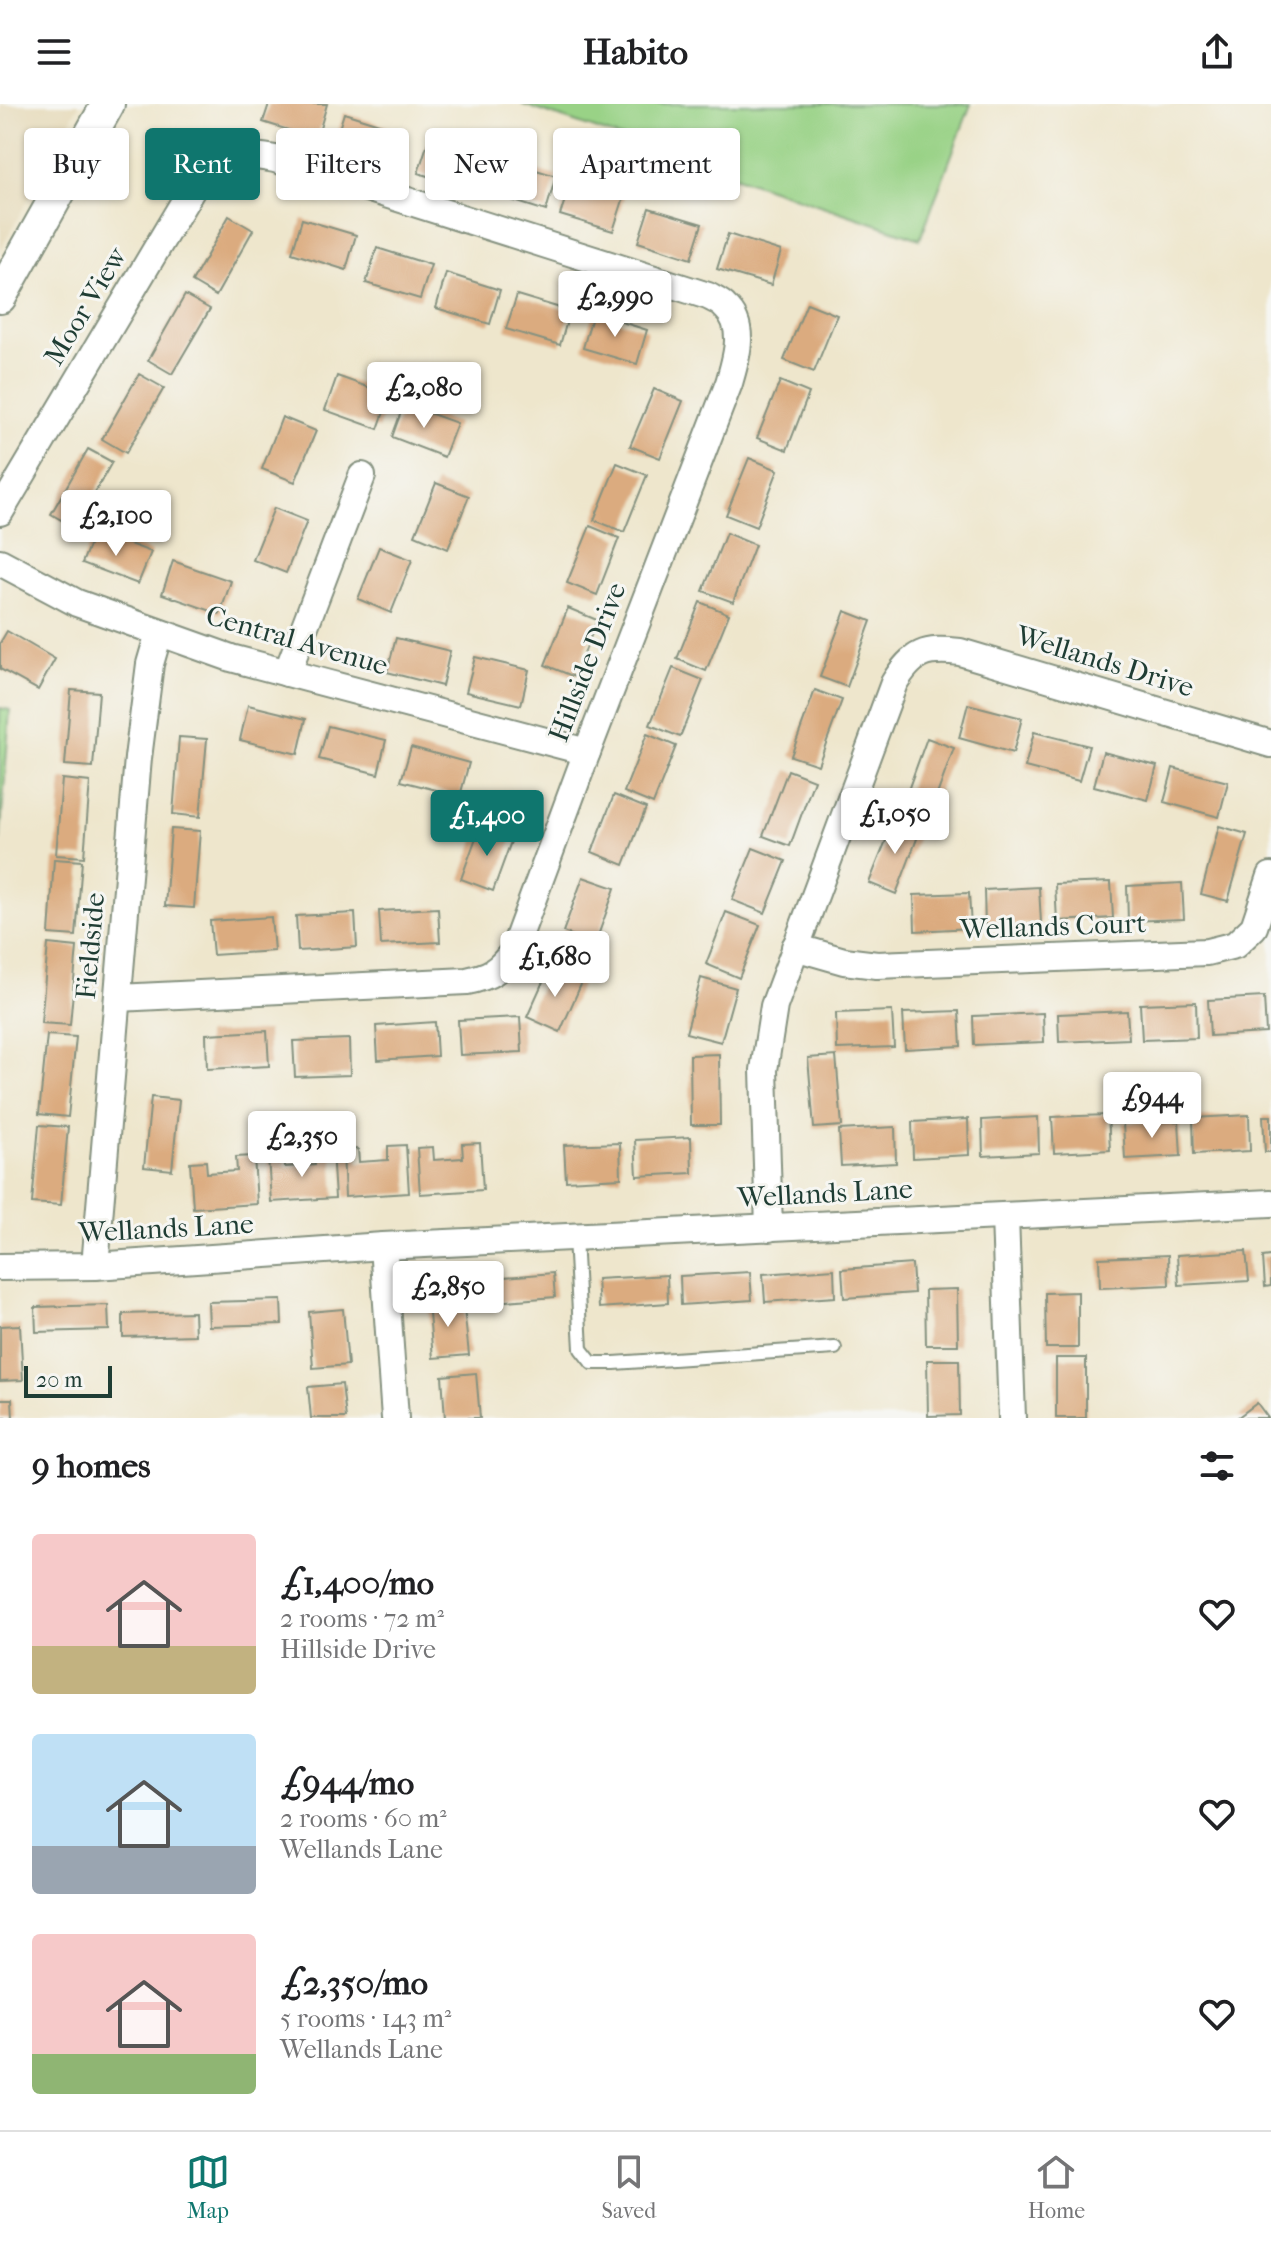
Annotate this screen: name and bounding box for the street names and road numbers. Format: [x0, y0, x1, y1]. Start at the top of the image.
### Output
street label: Moor View [37, 240, 134, 371]
street label: Hillside Drive [542, 578, 633, 746]
street label: Central Avenue [202, 598, 392, 682]
street label: Wellands Drive [1011, 618, 1198, 704]
street label: Fieldside [69, 891, 111, 1001]
street label: Wellands Court [958, 906, 1147, 946]
street label: Wellands Lane [736, 1172, 914, 1214]
street label: Wellands Lane [77, 1207, 255, 1249]

